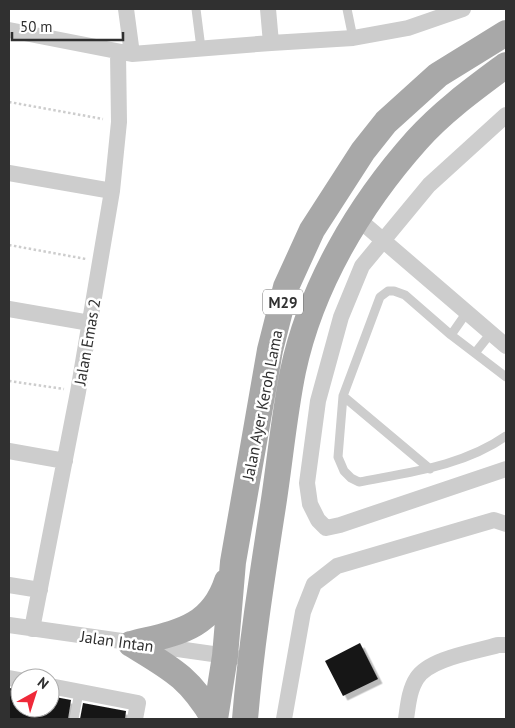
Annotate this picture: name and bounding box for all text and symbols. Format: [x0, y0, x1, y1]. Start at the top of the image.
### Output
scale bar [12, 10, 124, 42]
text: 50 m [20, 17, 53, 36]
road number: M29 [263, 290, 303, 314]
street label: Jalan Emas 2 [69, 297, 104, 388]
street label: Jalan Ayer Keroh Lama [237, 328, 286, 483]
street label: Jalan Intan [78, 626, 155, 656]
north arrow [10, 668, 60, 718]
text: N [34, 673, 52, 693]

